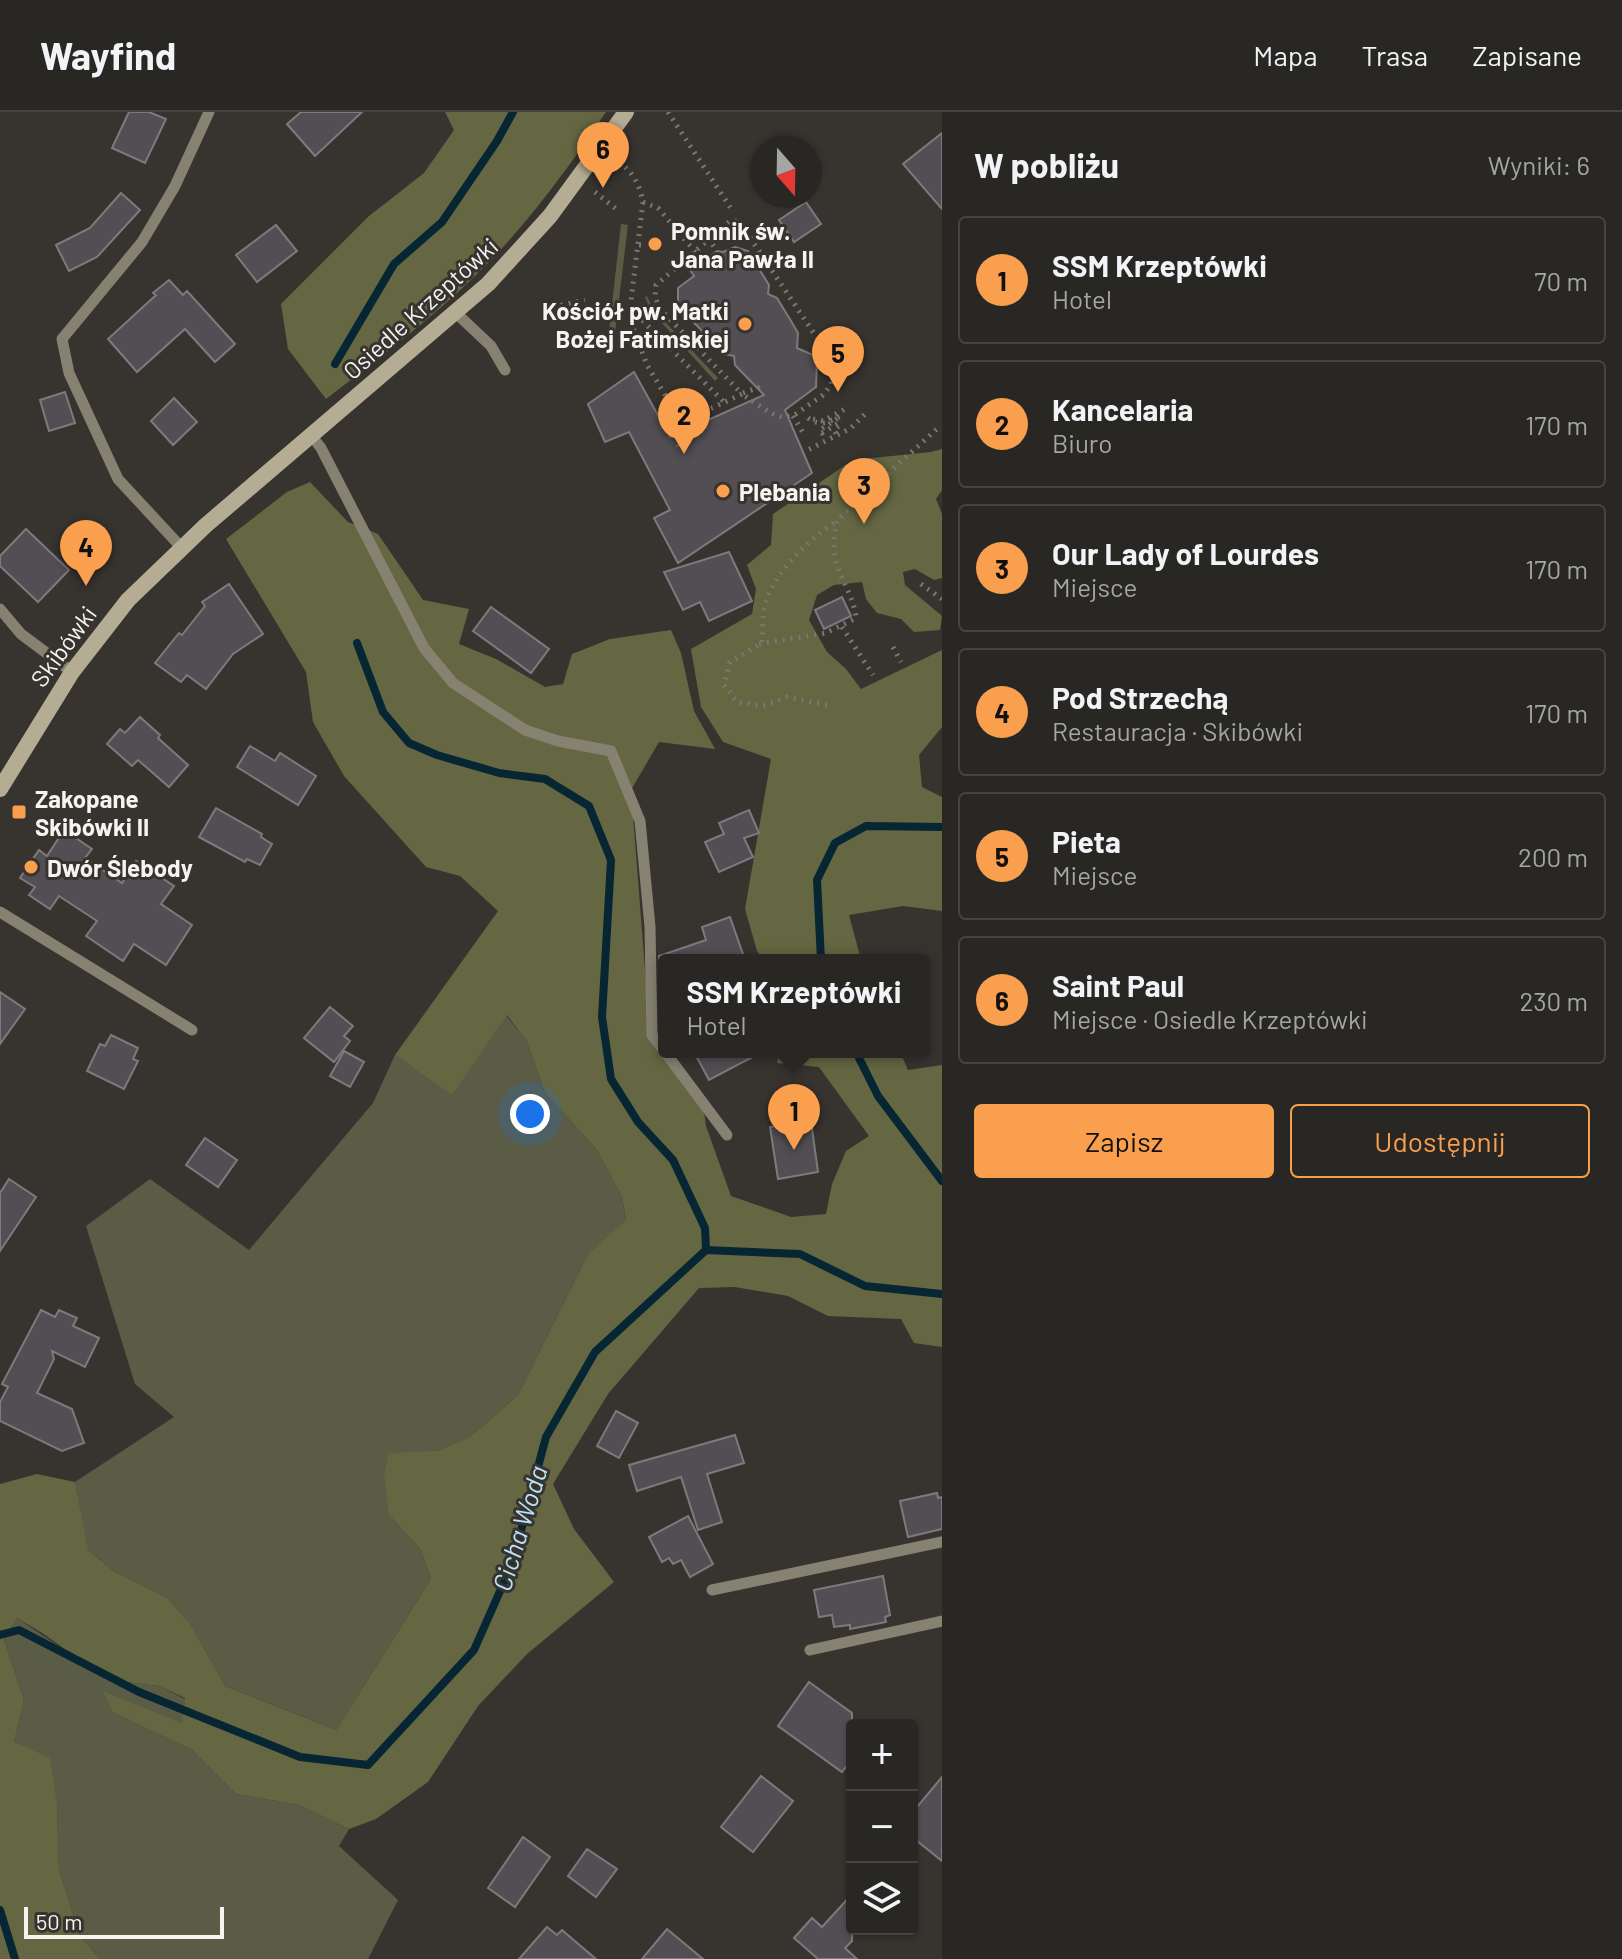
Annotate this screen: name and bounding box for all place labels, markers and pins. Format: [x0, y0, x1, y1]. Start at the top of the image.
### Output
pin: 6 [577, 122, 629, 188]
place label: Pomnik św. Jana Pawła II [671, 216, 814, 273]
marker: Pomnik św. Jana Pawła II [646, 235, 664, 253]
place label: Kościół pw. Matki Bożej Fatimskiej [542, 296, 729, 353]
marker: Kościół pw. Matki Bożej Fatimskiej [736, 315, 754, 333]
pin: 5 [812, 326, 864, 392]
pin: 2 [658, 388, 710, 454]
pin: 3 [838, 458, 890, 524]
place label: Plebania [739, 477, 830, 506]
marker: Plebania [714, 482, 732, 500]
pin: 4 [60, 520, 112, 586]
place label: Zakopane Skibówki II [35, 784, 149, 841]
marker: Zakopane Skibówki II [10, 803, 28, 821]
place label: Dwór Ślebody [47, 853, 193, 882]
marker: Dwór Ślebody [22, 858, 40, 876]
pin: 1 [768, 1084, 820, 1150]

